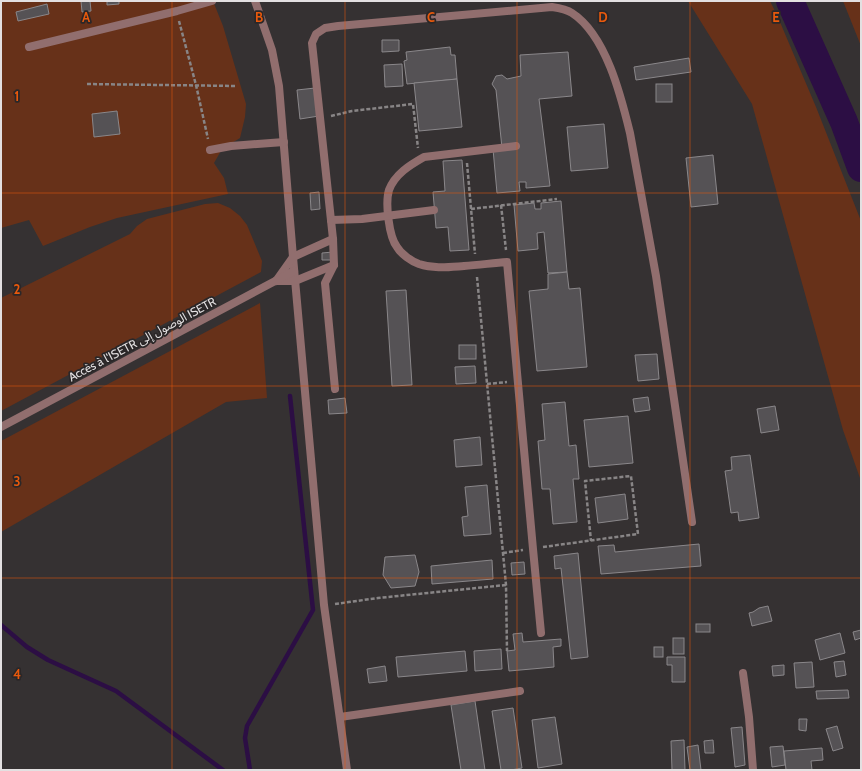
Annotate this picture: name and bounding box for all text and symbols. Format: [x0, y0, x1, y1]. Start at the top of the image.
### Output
text: A [82, 9, 91, 25]
text: B [255, 9, 263, 25]
text: C [427, 9, 435, 25]
text: D [598, 9, 608, 25]
text: E [772, 9, 780, 25]
text: 1 [15, 88, 19, 104]
text: 2 [14, 281, 21, 297]
street label: Accès à l'ISETR الوصول إلى ISETR [66, 293, 220, 385]
text: 3 [13, 473, 21, 489]
text: 4 [13, 666, 21, 682]

